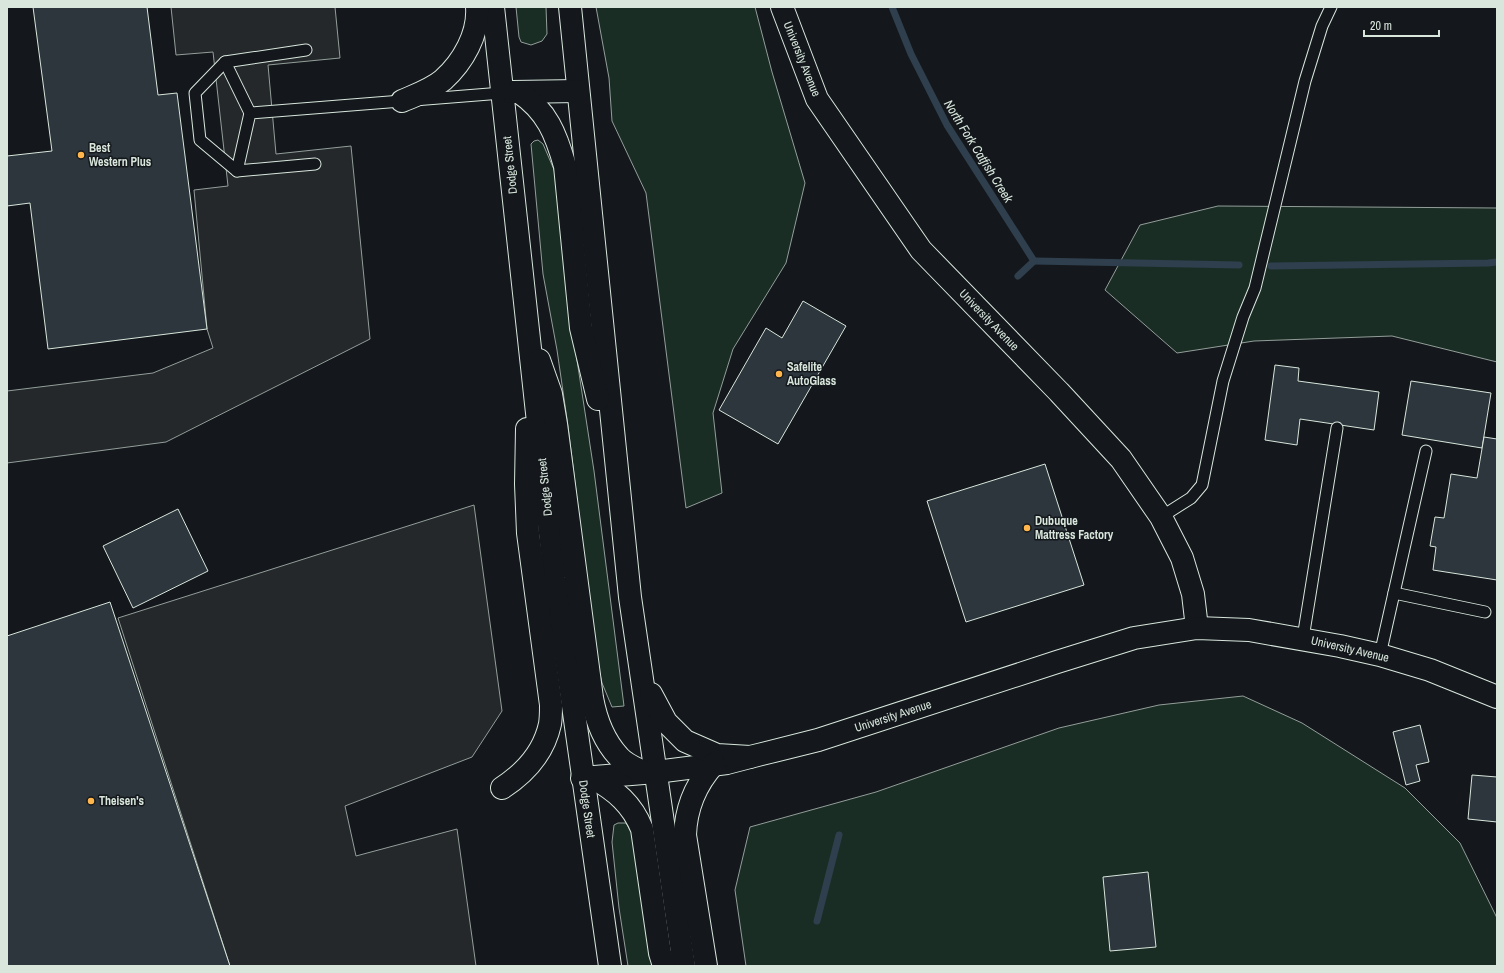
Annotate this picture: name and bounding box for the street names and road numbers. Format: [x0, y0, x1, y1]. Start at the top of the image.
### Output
street label: University Avenue [780, 19, 824, 99]
street label: Dodge Street [499, 135, 521, 195]
street label: University Avenue [956, 286, 1022, 354]
street label: Dodge Street [534, 457, 556, 517]
street label: University Avenue [1309, 632, 1391, 666]
street label: University Avenue [853, 696, 933, 736]
street label: Dodge Street [575, 779, 599, 839]

